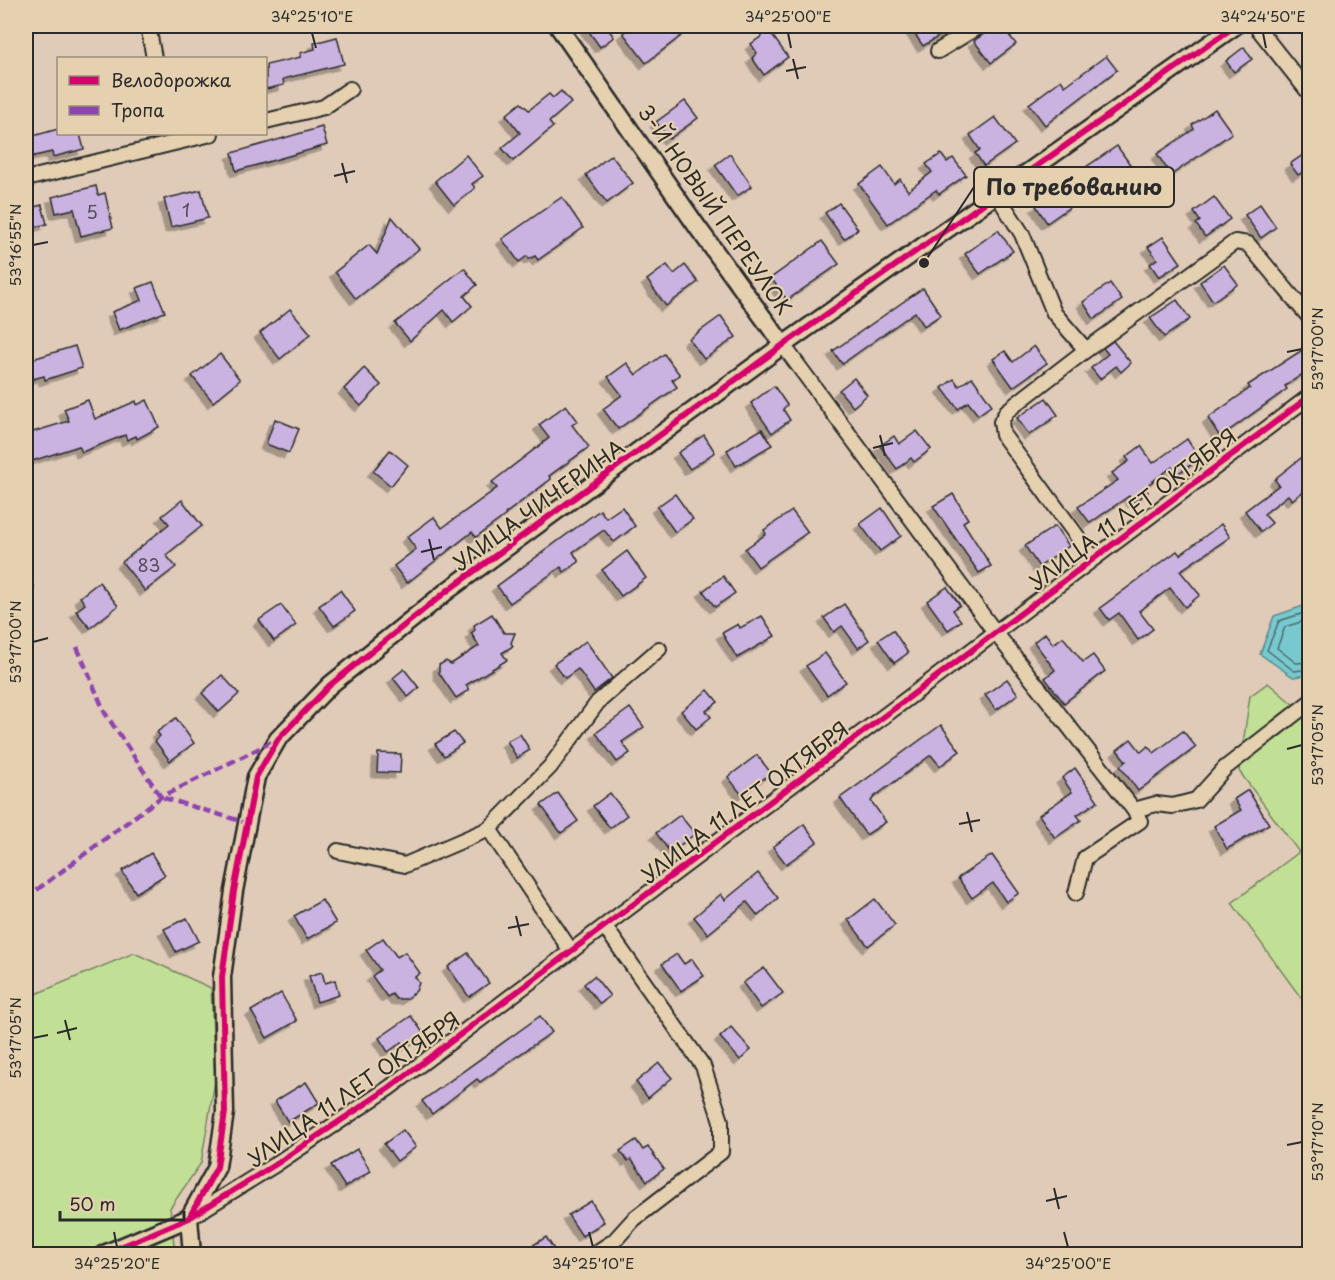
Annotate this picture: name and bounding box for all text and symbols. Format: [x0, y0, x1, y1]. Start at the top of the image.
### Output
text: 34°25'10"E [271, 4, 353, 27]
text: 34°25'00"E [745, 4, 831, 27]
text: 34°24'50"E [1220, 4, 1306, 27]
legend [57, 57, 267, 135]
text: Велодорожка [111, 66, 232, 93]
text: Тропа [111, 96, 164, 123]
street label: 3-Й НОВЫЙ ПЕРЕУЛОК [631, 97, 801, 321]
callout: По требованию [974, 167, 1174, 207]
text: По требованию [986, 169, 1162, 202]
house number: 1 [182, 196, 190, 223]
house number: 5 [86, 198, 98, 225]
text: 53°16'55"N [3, 203, 26, 287]
text: 53°17'00"N [1305, 307, 1328, 391]
street label: УЛИЦА 11 ЛЕТ ОКТЯБРЯ [1021, 419, 1243, 597]
street label: УЛИЦА ЧИЧЕРИНА [445, 431, 631, 577]
house number: 83 [138, 551, 160, 578]
text: 53°17'00"N [3, 600, 26, 684]
text: 53°17'05"N [1305, 704, 1328, 786]
street label: УЛИЦА 11 ЛЕТ ОКТЯБРЯ [633, 712, 855, 890]
text: 53°17'05"N [3, 997, 26, 1079]
street label: УЛИЦА 11 ЛЕТ ОКТЯБРЯ [240, 1002, 466, 1174]
text: 53°17'10"N [1305, 1102, 1328, 1182]
scale bar [60, 1184, 184, 1222]
text: 50 m [69, 1190, 116, 1217]
text: 34°25'20"E [74, 1251, 160, 1274]
text: 34°25'10"E [552, 1251, 634, 1274]
text: 34°25'00"E [1025, 1251, 1111, 1274]

